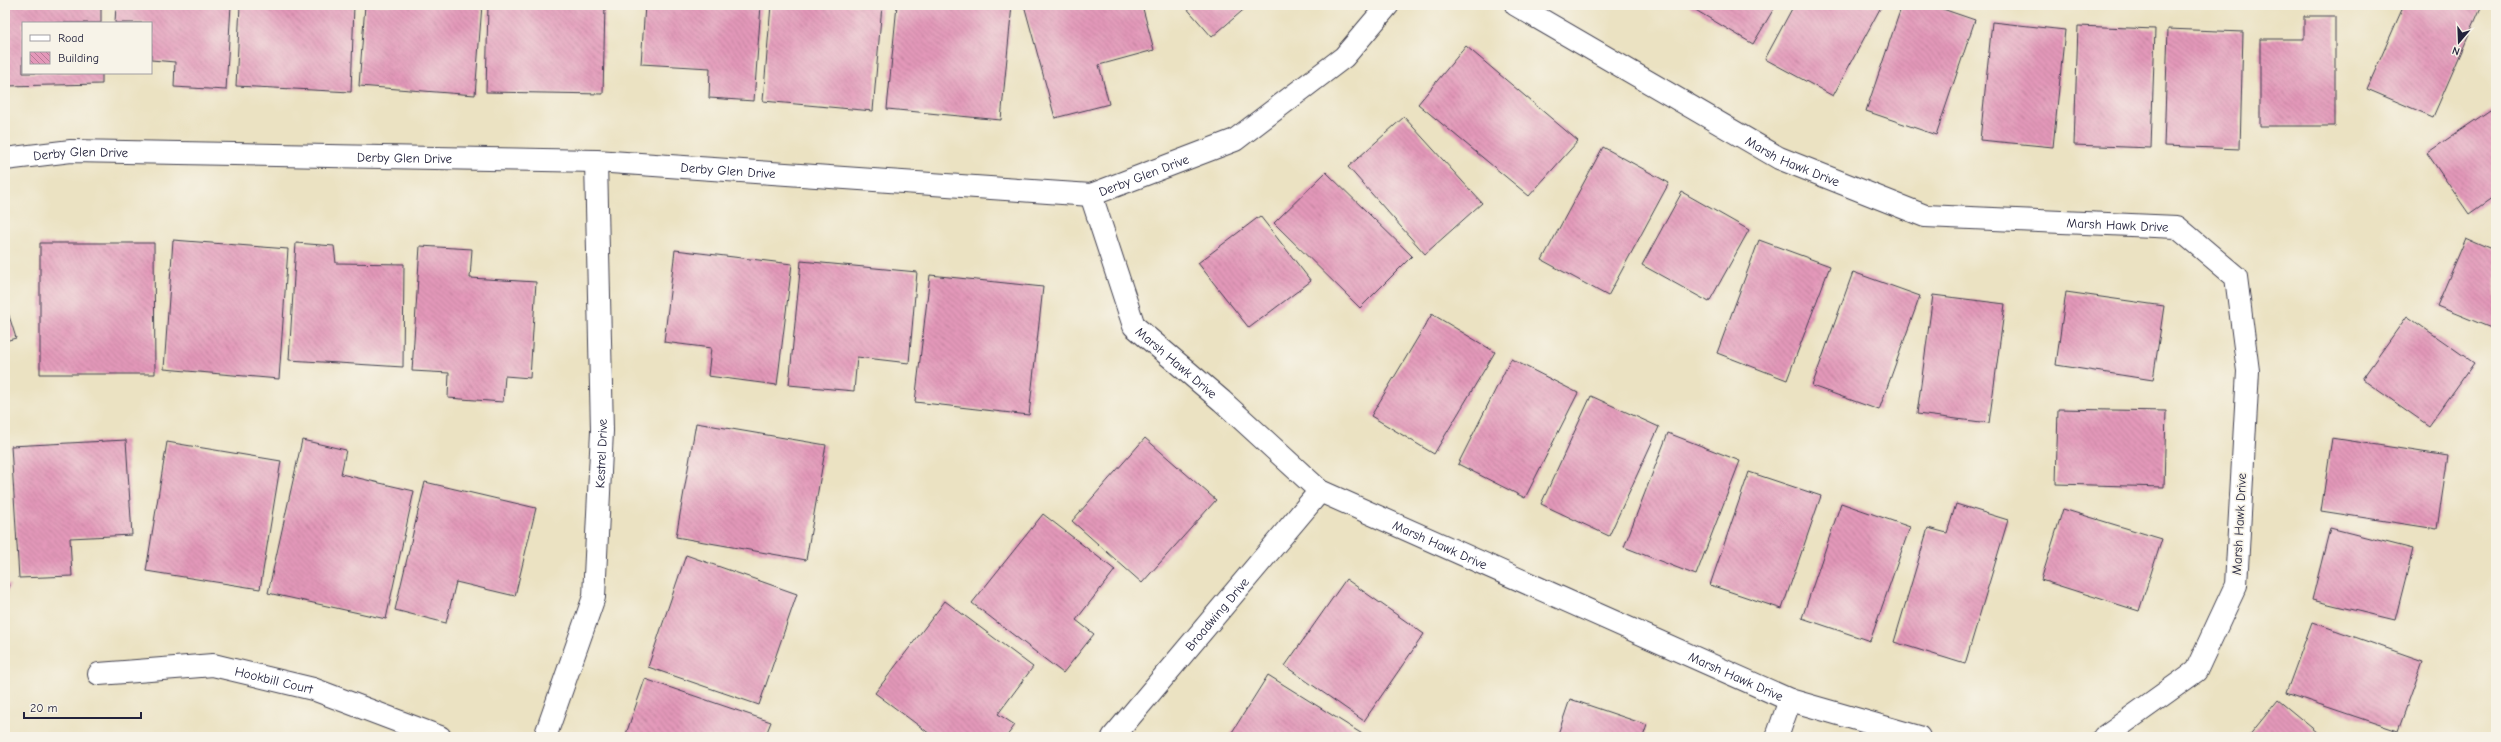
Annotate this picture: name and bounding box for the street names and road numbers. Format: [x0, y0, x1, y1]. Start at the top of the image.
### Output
street label: Marsh Hawk Drive [1743, 133, 1842, 189]
street label: Derby Glen Drive [32, 143, 129, 163]
street label: Derby Glen Drive [357, 149, 453, 166]
street label: Derby Glen Drive [1096, 151, 1191, 199]
street label: Derby Glen Drive [680, 159, 777, 181]
street label: Marsh Hawk Drive [2066, 215, 2169, 234]
street label: Marsh Hawk Drive [1133, 324, 1221, 402]
street label: Kestrel Drive [592, 418, 610, 489]
street label: Marsh Hawk Drive [2229, 472, 2249, 575]
street label: Marsh Hawk Drive [1390, 517, 1490, 572]
street label: Broadwing Drive [1182, 574, 1252, 653]
street label: Marsh Hawk Drive [1686, 648, 1786, 704]
street label: Hookbill Court [233, 663, 316, 697]

